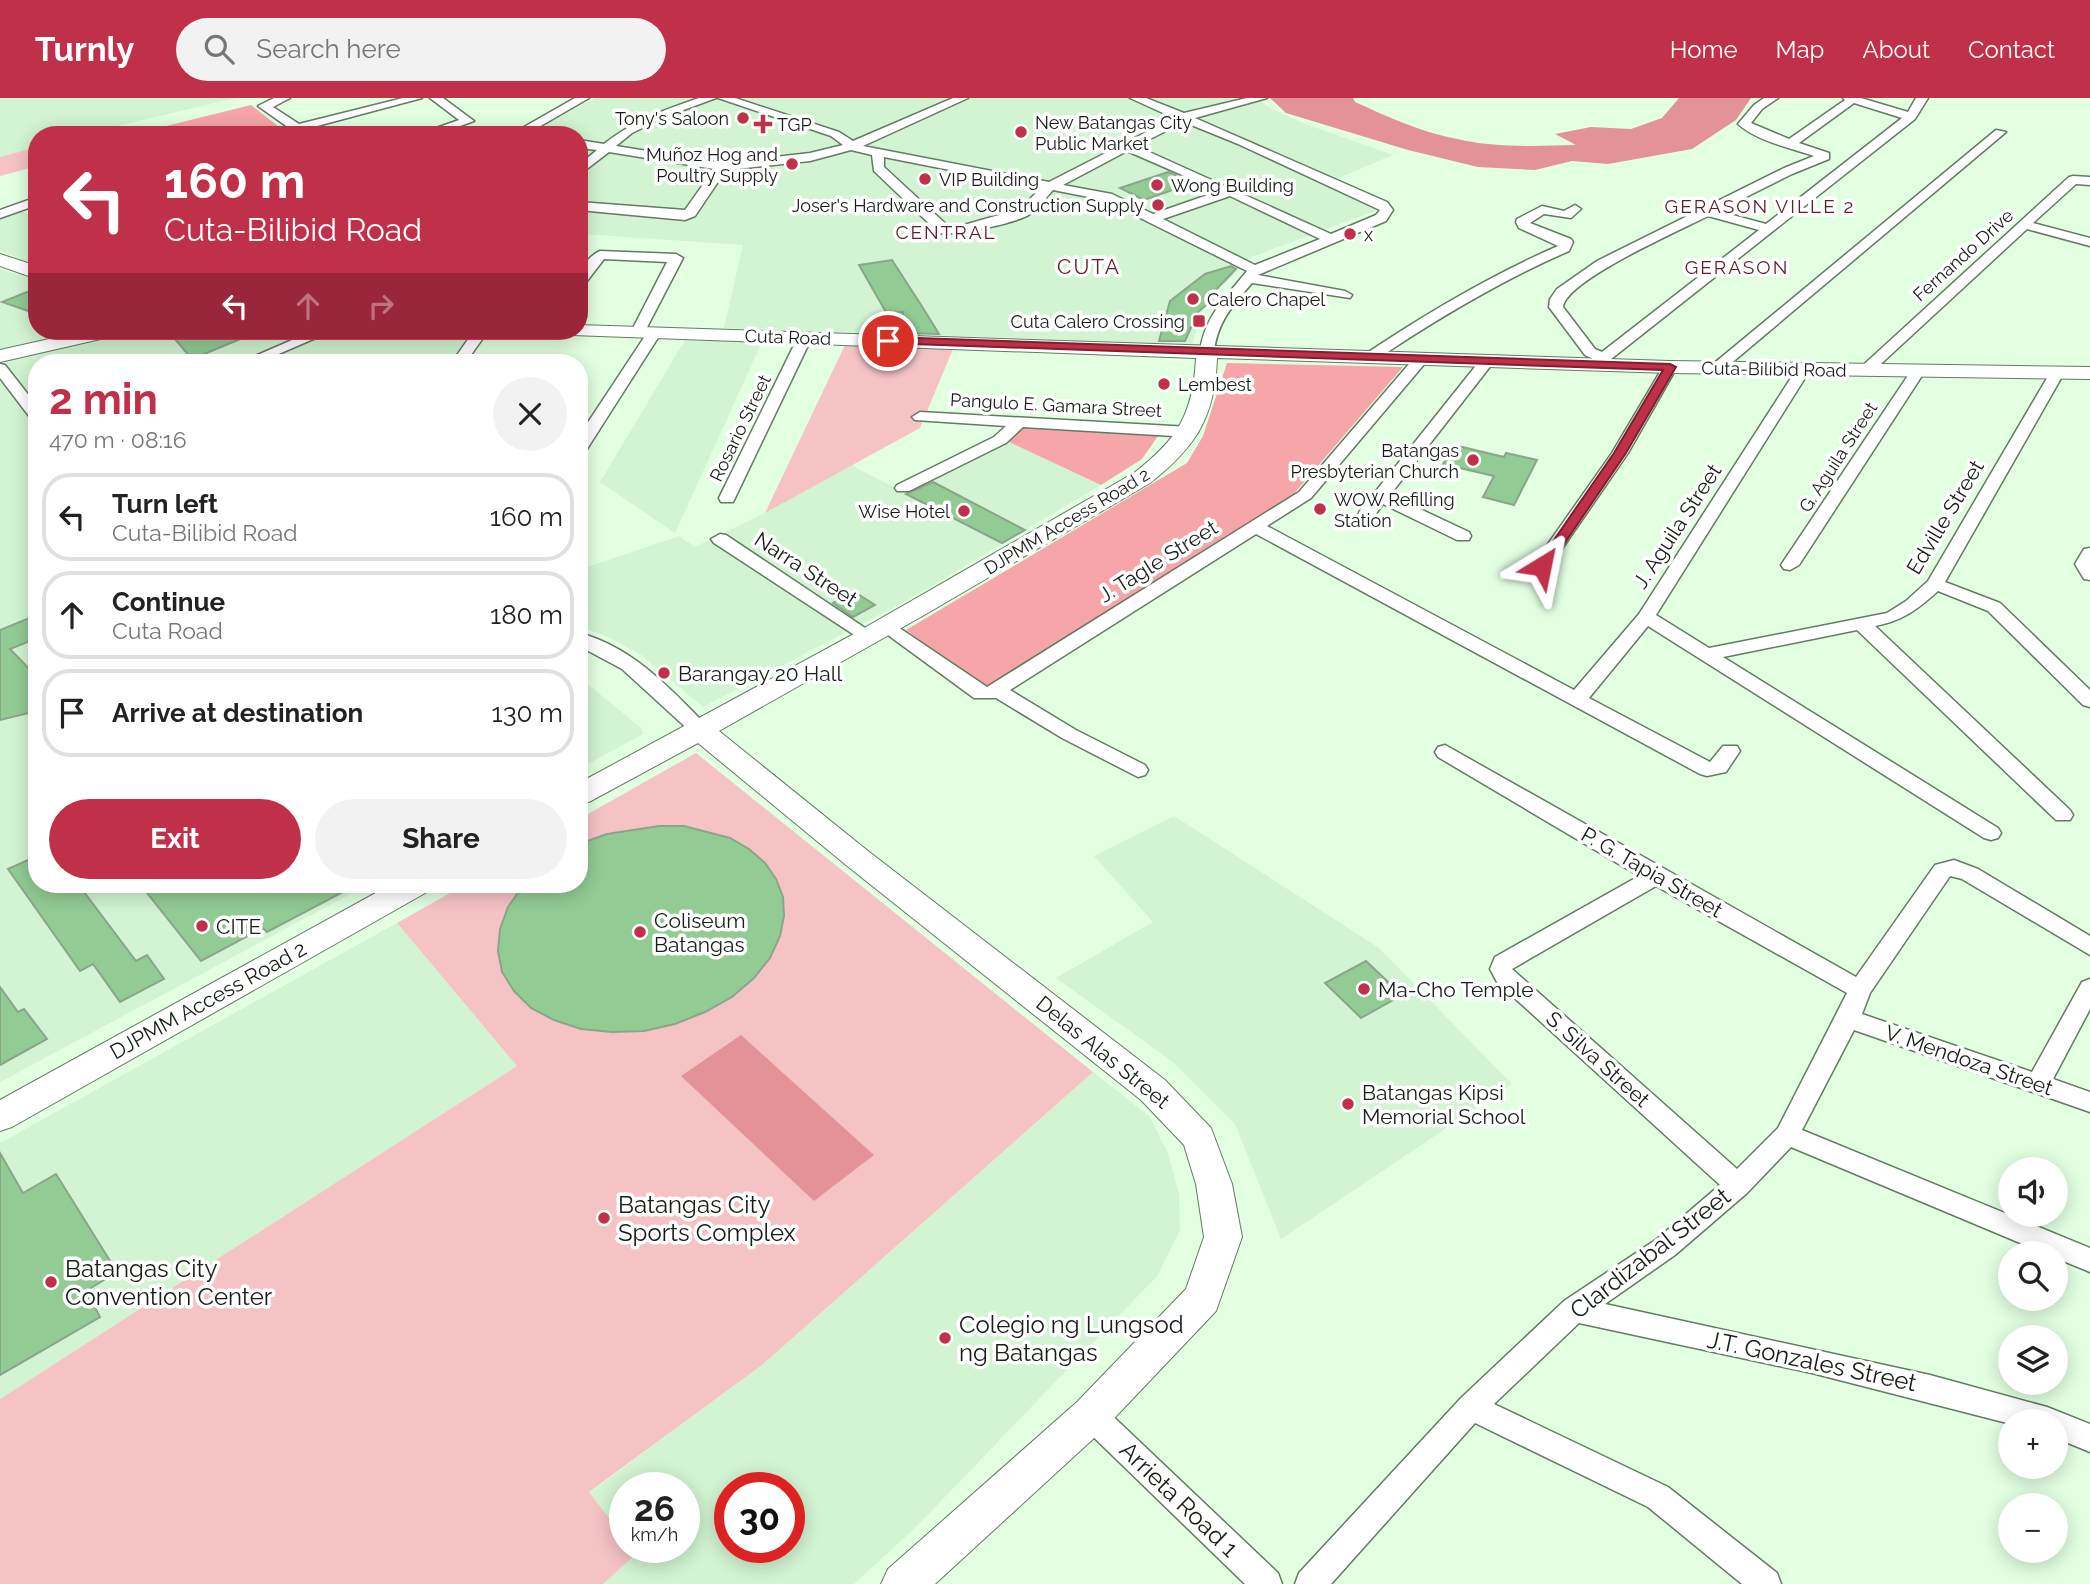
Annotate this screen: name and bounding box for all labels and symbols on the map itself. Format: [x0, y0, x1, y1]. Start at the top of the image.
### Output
place label: Tony's Saloon [615, 108, 729, 129]
marker: Tony's Saloon [735, 110, 751, 126]
place label: New Batangas City Public Market [1035, 112, 1192, 154]
place label: TGP [777, 114, 812, 135]
marker: TGP [755, 116, 771, 132]
marker: New Batangas City Public Market [1013, 124, 1029, 140]
place label: Muñoz Hog and Poultry Supply [646, 144, 778, 186]
marker: Muñoz Hog and Poultry Supply [784, 156, 800, 172]
place label: VIP Building [939, 169, 1039, 190]
marker: VIP Building [917, 171, 933, 187]
place label: Wong Building [1171, 175, 1294, 196]
marker: Wong Building [1149, 177, 1165, 193]
place label: Joser's Hardware and Construction Supply [792, 195, 1144, 216]
district label: GERASON VILLE 2 [1665, 195, 1855, 217]
marker: Joser's Hardware and Construction Supply [1150, 197, 1166, 213]
street label: Fernando Drive [1909, 204, 2018, 305]
district label: CENTRAL [895, 221, 997, 243]
place label: x [1364, 224, 1373, 245]
marker: x [1342, 226, 1358, 242]
district label: CUTA [1057, 254, 1121, 279]
district label: GERASON [1685, 256, 1789, 278]
place label: Calero Chapel [1207, 289, 1325, 310]
marker: Calero Chapel [1185, 291, 1201, 307]
pin [858, 311, 918, 371]
place label: Cuta Calero Crossing [1011, 311, 1185, 332]
marker: Cuta Calero Crossing [1191, 313, 1207, 329]
street label: Cuta Road [744, 325, 832, 349]
street label: Cuta-Bilibid Road [1701, 357, 1847, 381]
street label: Rosario Street [705, 371, 775, 485]
place label: Lembest [1178, 374, 1252, 395]
marker: Lembest [1156, 376, 1172, 392]
street label: Pangulo E. Gamara Street [950, 389, 1162, 421]
street label: G. Aguila Street [1795, 398, 1881, 516]
place label: Batangas Presbyterian Church [1290, 440, 1459, 482]
marker: Batangas Presbyterian Church [1465, 452, 1481, 468]
street label: Edville Street [1901, 455, 1989, 579]
street label: J. Aguila Street [1628, 459, 1726, 593]
street label: DJPMM Access Road 2 [981, 463, 1153, 579]
place label: WOW Refilling Station [1334, 489, 1455, 531]
place label: Wise Hotel [858, 501, 950, 522]
marker: WOW Refilling Station [1312, 501, 1328, 517]
marker: Wise Hotel [956, 503, 972, 519]
street label: J. Tagle Street [1094, 515, 1222, 607]
street label: Narra Street [750, 527, 862, 611]
position arrow [1505, 529, 1579, 603]
place label: Barangay 20 Hall [678, 661, 842, 686]
marker: Barangay 20 Hall [656, 665, 672, 681]
street label: P. G. Tapia Street [1577, 821, 1727, 923]
place label: Coliseum Batangas [654, 908, 745, 957]
place label: CITE [216, 914, 261, 939]
marker: CITE [194, 918, 210, 934]
marker: Coliseum Batangas [632, 924, 648, 940]
street label: DJPMM Access Road 2 [105, 936, 311, 1064]
place label: Ma-Cho Temple [1378, 977, 1534, 1002]
marker: Ma-Cho Temple [1356, 981, 1372, 997]
street label: Delas Alas Street [1031, 991, 1175, 1113]
street label: S. Silva Street [1541, 1006, 1655, 1112]
street label: V. Mendoza Street [1882, 1020, 2056, 1100]
place label: Batangas Kipsi Memorial School [1362, 1080, 1526, 1129]
marker: Batangas Kipsi Memorial School [1340, 1096, 1356, 1112]
street label: Clardizabal Street [1564, 1181, 1736, 1325]
place label: Batangas City Sports Complex [618, 1190, 796, 1247]
marker: Batangas City Sports Complex [596, 1210, 612, 1226]
place label: Batangas City Convention Center [65, 1254, 273, 1311]
marker: Batangas City Convention Center [43, 1274, 59, 1290]
place label: Colegio ng Lungsod ng Batangas [959, 1310, 1184, 1367]
street label: J.T. Gonzales Street [1705, 1325, 1919, 1397]
marker: Colegio ng Lungsod ng Batangas [937, 1330, 953, 1346]
street label: Arrieta Road 1 [1114, 1435, 1244, 1563]
speed limit sign: 30 [714, 1472, 805, 1563]

